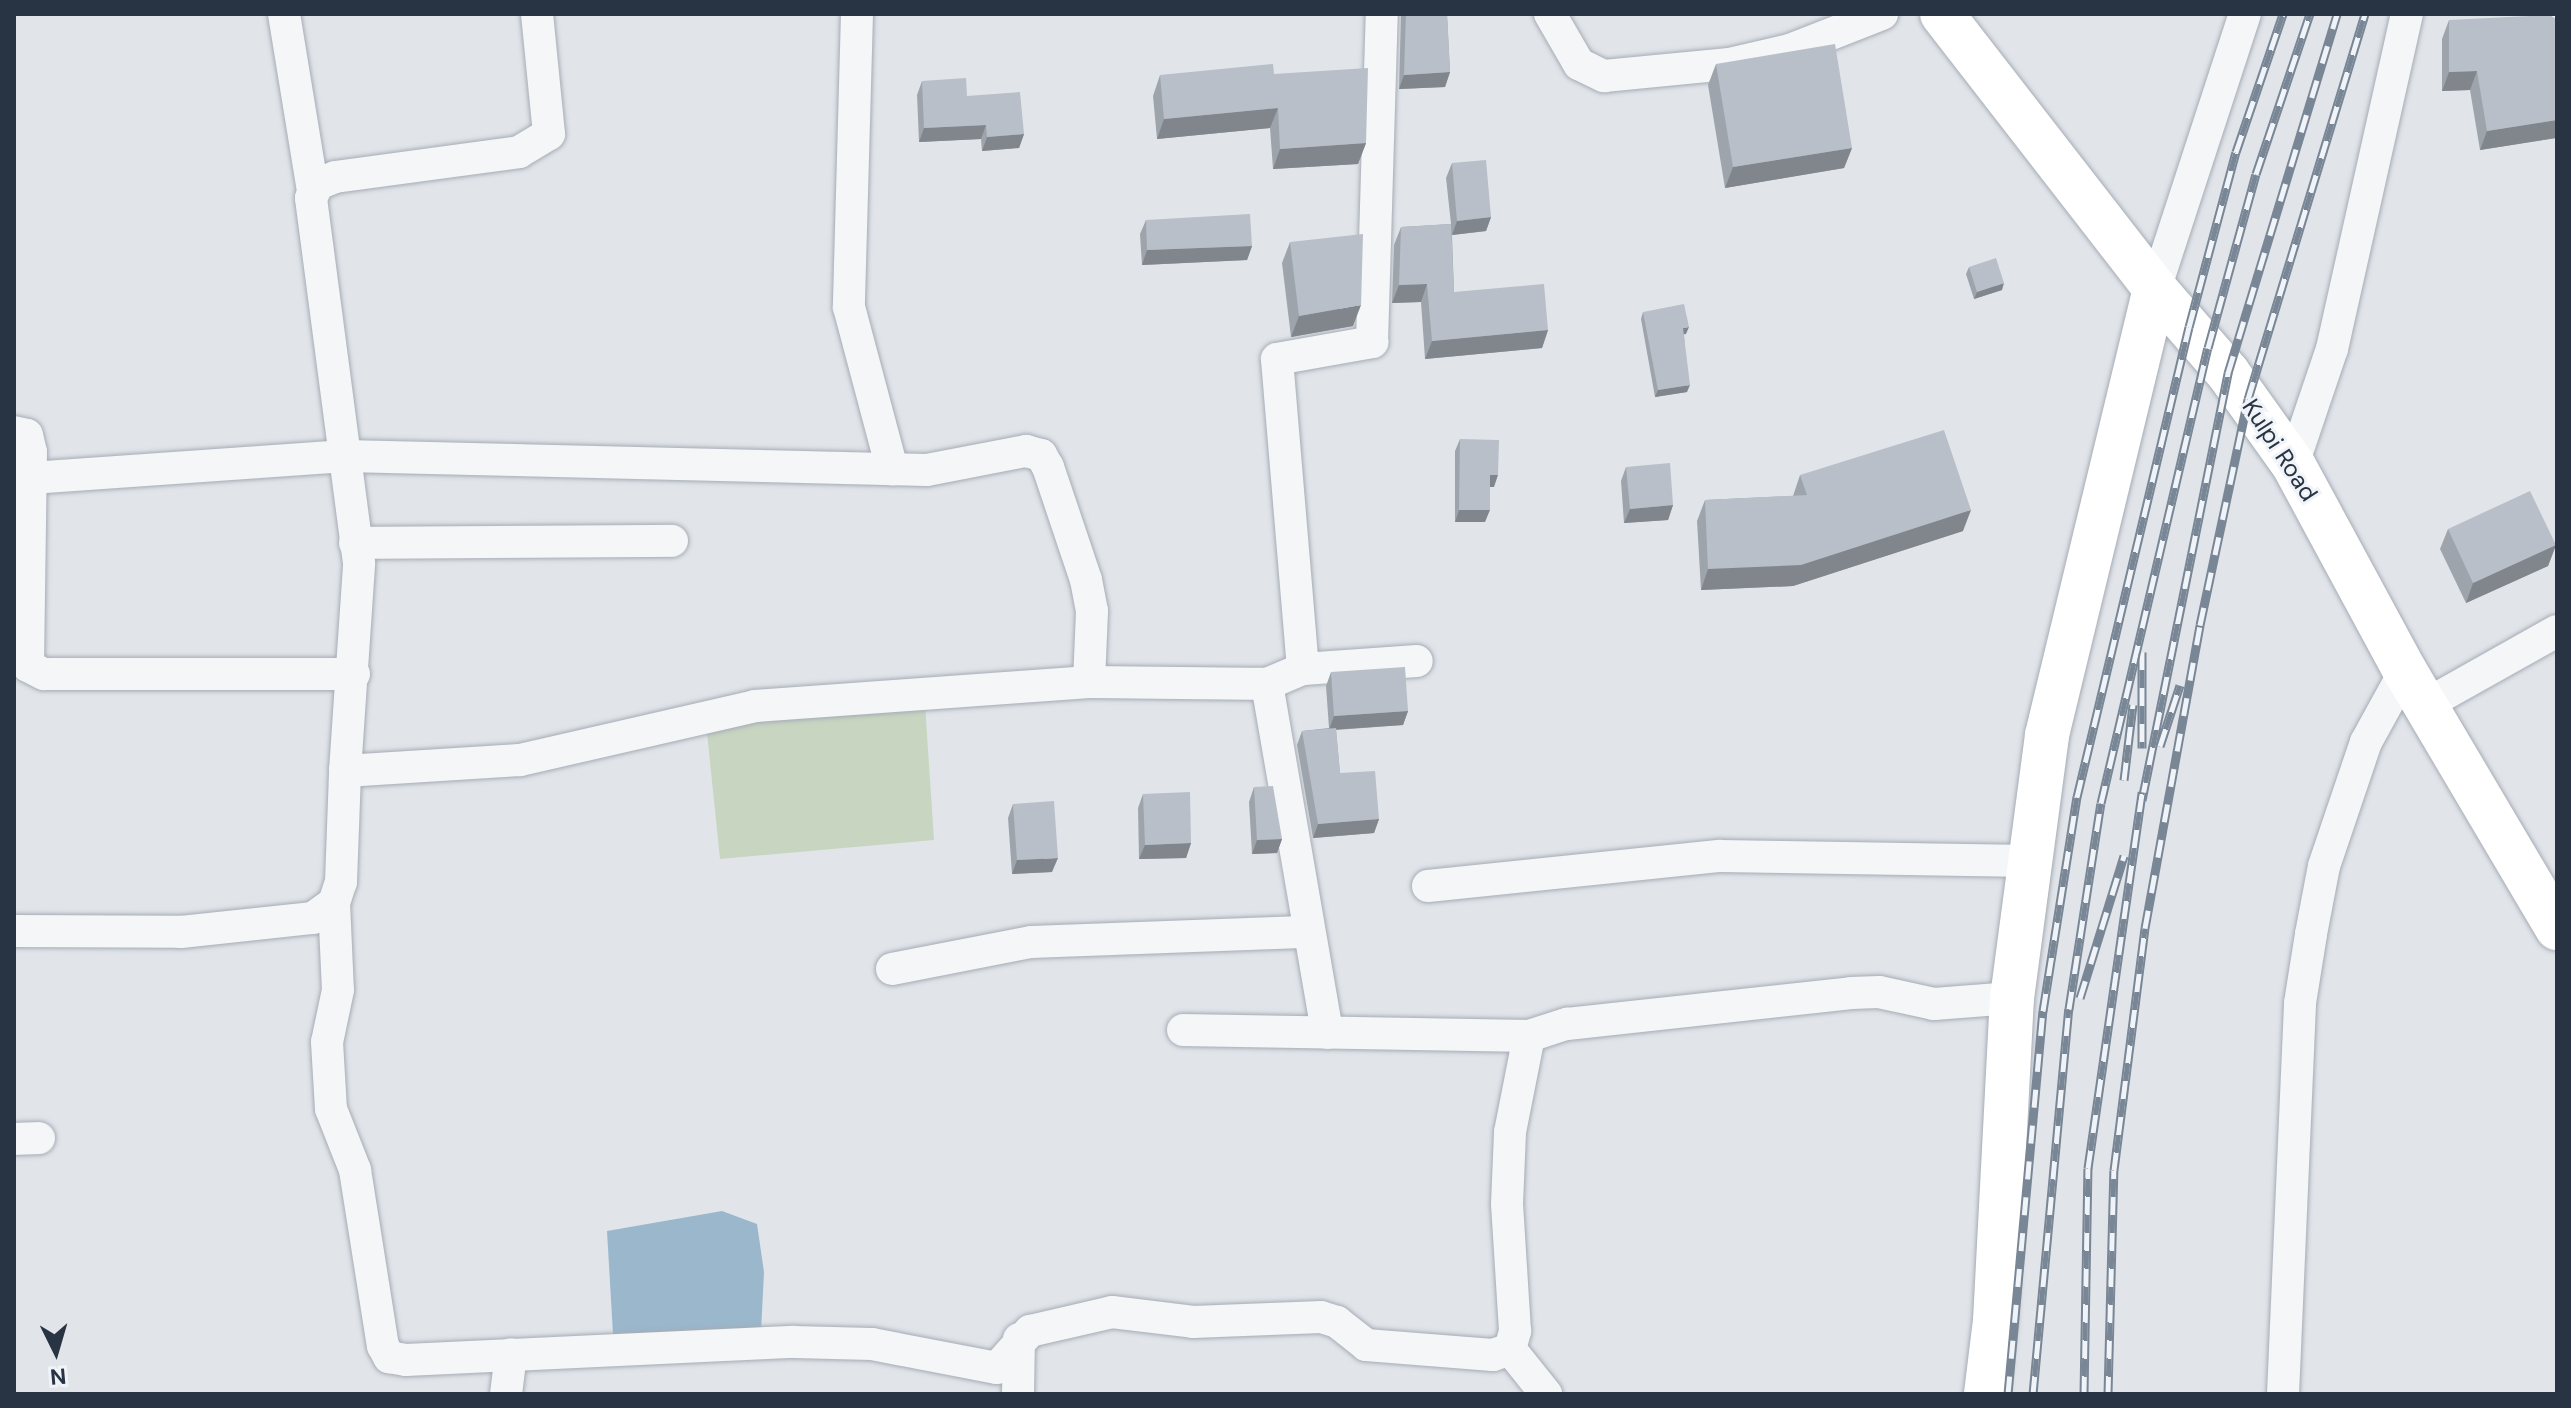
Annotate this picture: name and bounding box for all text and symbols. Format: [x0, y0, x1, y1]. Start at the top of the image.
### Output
street label: Kulpi Road [2236, 394, 2324, 506]
north arrow [16, 1312, 96, 1392]
text: N [49, 1361, 67, 1392]

